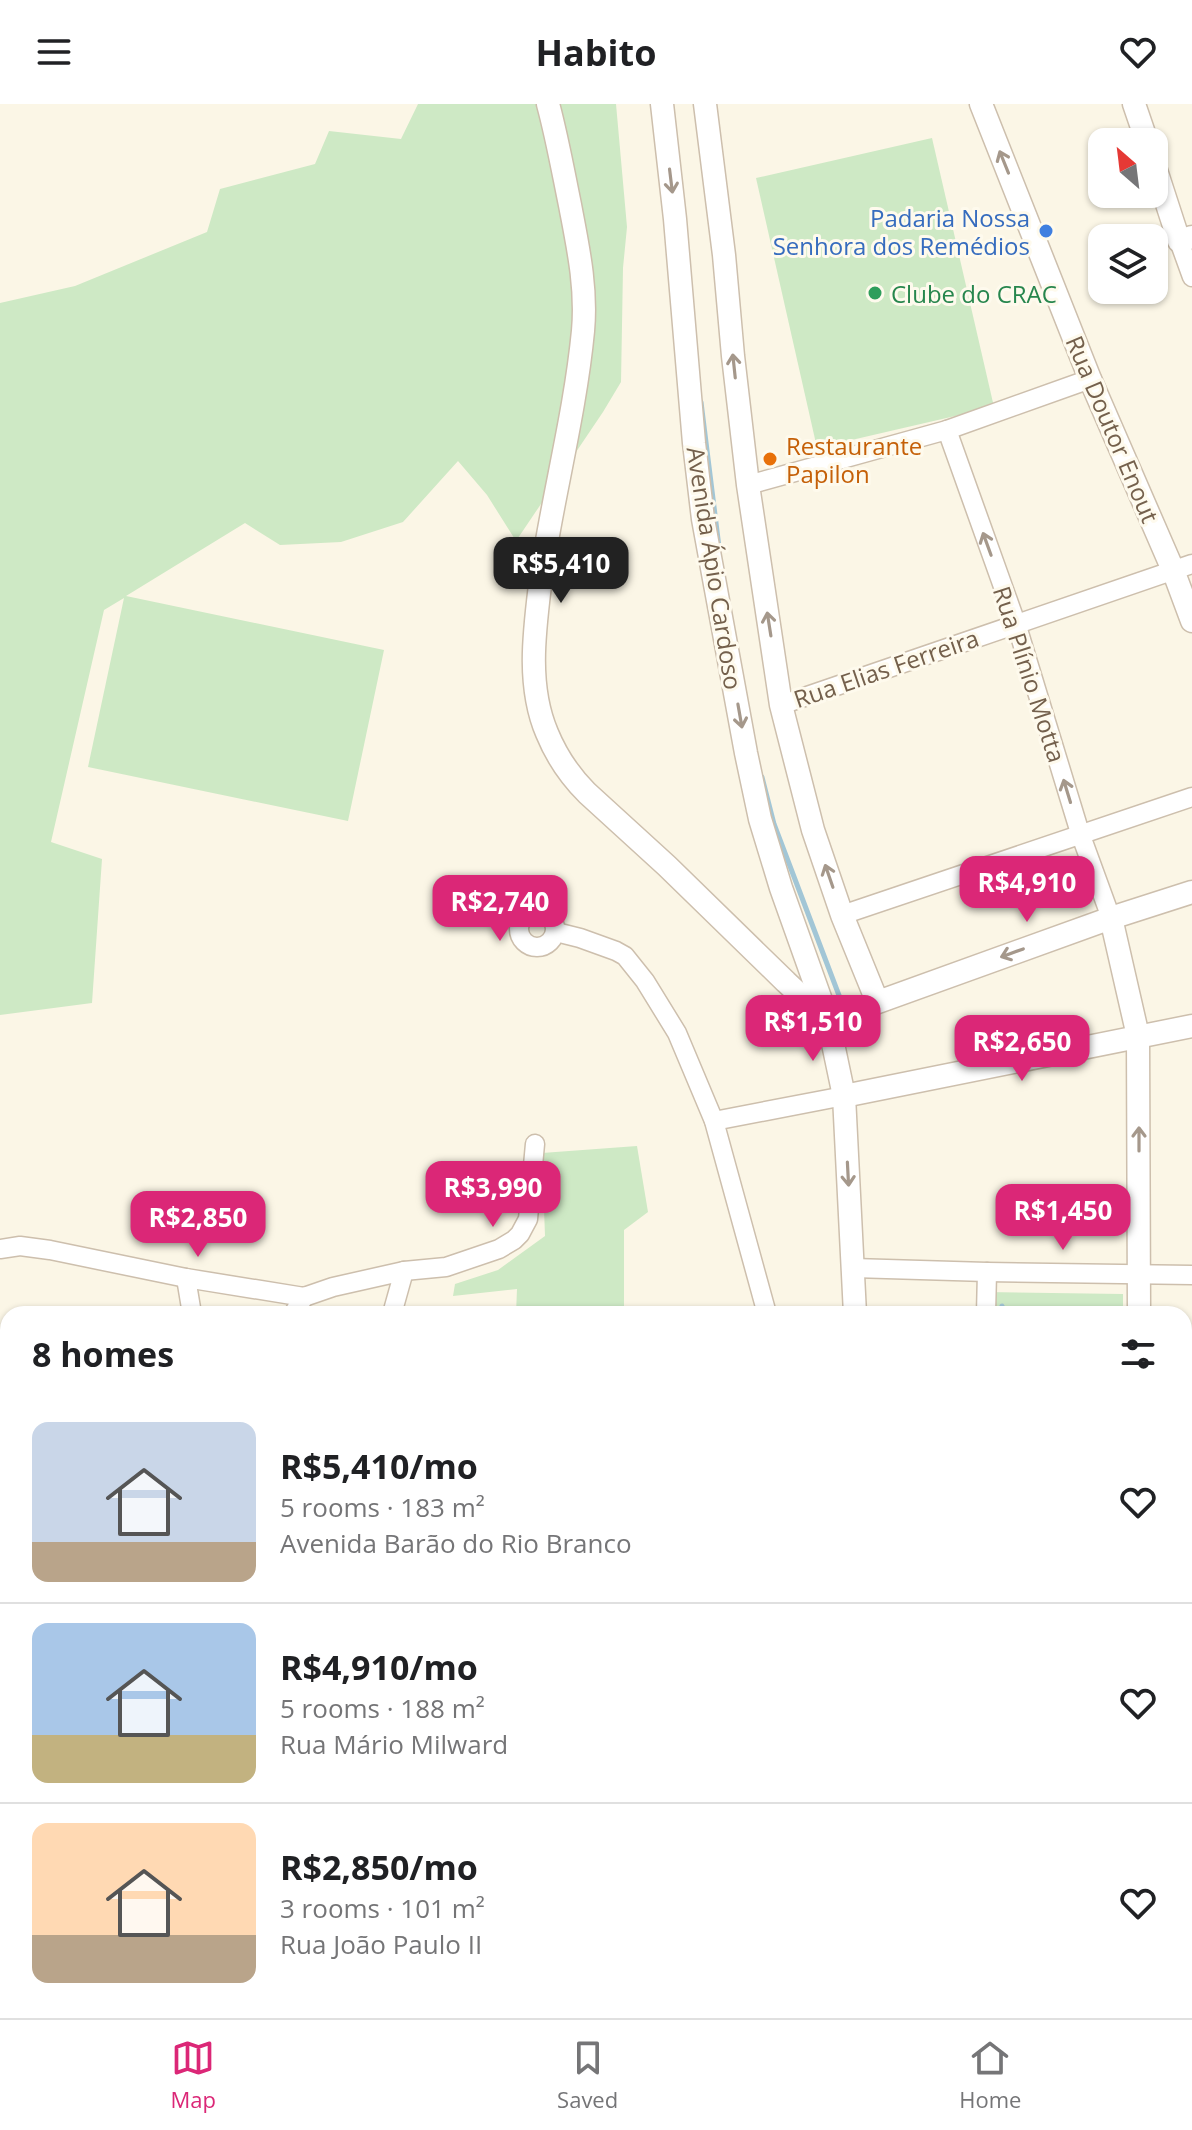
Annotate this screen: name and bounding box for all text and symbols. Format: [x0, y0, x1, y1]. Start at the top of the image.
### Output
text: Habito [536, 28, 656, 77]
icon: menu [32, 30, 76, 74]
icon: heart [1116, 30, 1160, 74]
north arrow [1088, 128, 1168, 208]
map controls [1088, 128, 1168, 304]
one-way arrow [995, 150, 1010, 175]
one-way arrow [663, 168, 678, 194]
place label: Padaria Nossa Senhora dos Remédios [773, 201, 1030, 262]
marker: Padaria Nossa Senhora dos Remédios [1037, 222, 1055, 240]
button: layers [1088, 224, 1168, 304]
place label: Clube do CRAC [891, 277, 1057, 310]
marker: Clube do CRAC [866, 284, 884, 302]
street label: Rua Doutor Enout [1059, 330, 1167, 528]
one-way arrow [726, 353, 741, 380]
place label: Restaurante Papilon [786, 429, 922, 490]
street label: Avenida Ápio Cardoso [679, 444, 751, 692]
marker: Restaurante Papilon [761, 450, 779, 468]
one-way arrow [979, 532, 994, 557]
pin: R$5,410 [487, 537, 635, 605]
text: R$5,410 [512, 545, 610, 581]
street label: Rua Plínio Motta [986, 582, 1074, 766]
one-way arrow [761, 612, 776, 637]
street label: Rua Elias Ferreira [789, 621, 983, 715]
one-way arrow [733, 703, 748, 729]
one-way arrow [1059, 779, 1074, 804]
pin: R$4,910 [953, 856, 1101, 924]
one-way arrow [820, 864, 835, 889]
text: R$4,910 [978, 864, 1076, 900]
pin: R$2,740 [426, 875, 574, 943]
text: R$2,740 [451, 883, 549, 919]
one-way arrow [1000, 947, 1025, 962]
pin: R$1,510 [739, 995, 887, 1063]
text: R$1,510 [764, 1003, 862, 1039]
pin: R$2,650 [948, 1015, 1096, 1083]
text: R$2,650 [973, 1023, 1071, 1059]
one-way arrow [1131, 1126, 1147, 1153]
one-way arrow [841, 1160, 856, 1187]
pin: R$3,990 [419, 1161, 567, 1229]
text: R$3,990 [444, 1169, 542, 1205]
pin: R$1,450 [989, 1184, 1137, 1252]
pin: R$2,850 [124, 1191, 272, 1259]
text: R$1,450 [1014, 1192, 1112, 1228]
text: R$2,850 [149, 1199, 247, 1235]
text: 8 homes [32, 1331, 174, 1377]
icon: filters [1116, 1332, 1160, 1376]
text: R$5,410/mo [280, 1443, 478, 1489]
icon: home [96, 1454, 192, 1550]
icon: heart [1116, 1480, 1160, 1524]
text: 5 rooms · 183 m² [280, 1489, 485, 1525]
text: Avenida Barão do Rio Branco [280, 1525, 632, 1561]
text: R$4,910/mo [280, 1644, 478, 1690]
icon: home [96, 1655, 192, 1751]
icon: heart [1116, 1681, 1160, 1725]
text: 5 rooms · 188 m² [280, 1690, 485, 1726]
text: Rua Mário Milward [280, 1726, 508, 1762]
text: R$2,850/mo [280, 1844, 478, 1890]
icon: home [96, 1855, 192, 1951]
icon: heart [1116, 1881, 1160, 1925]
text: 3 rooms · 101 m² [280, 1890, 485, 1926]
text: Rua João Paulo II [280, 1926, 482, 1962]
tab: Map [171, 2036, 216, 2114]
tab: Saved [557, 2036, 618, 2114]
tab: Home [959, 2036, 1021, 2114]

